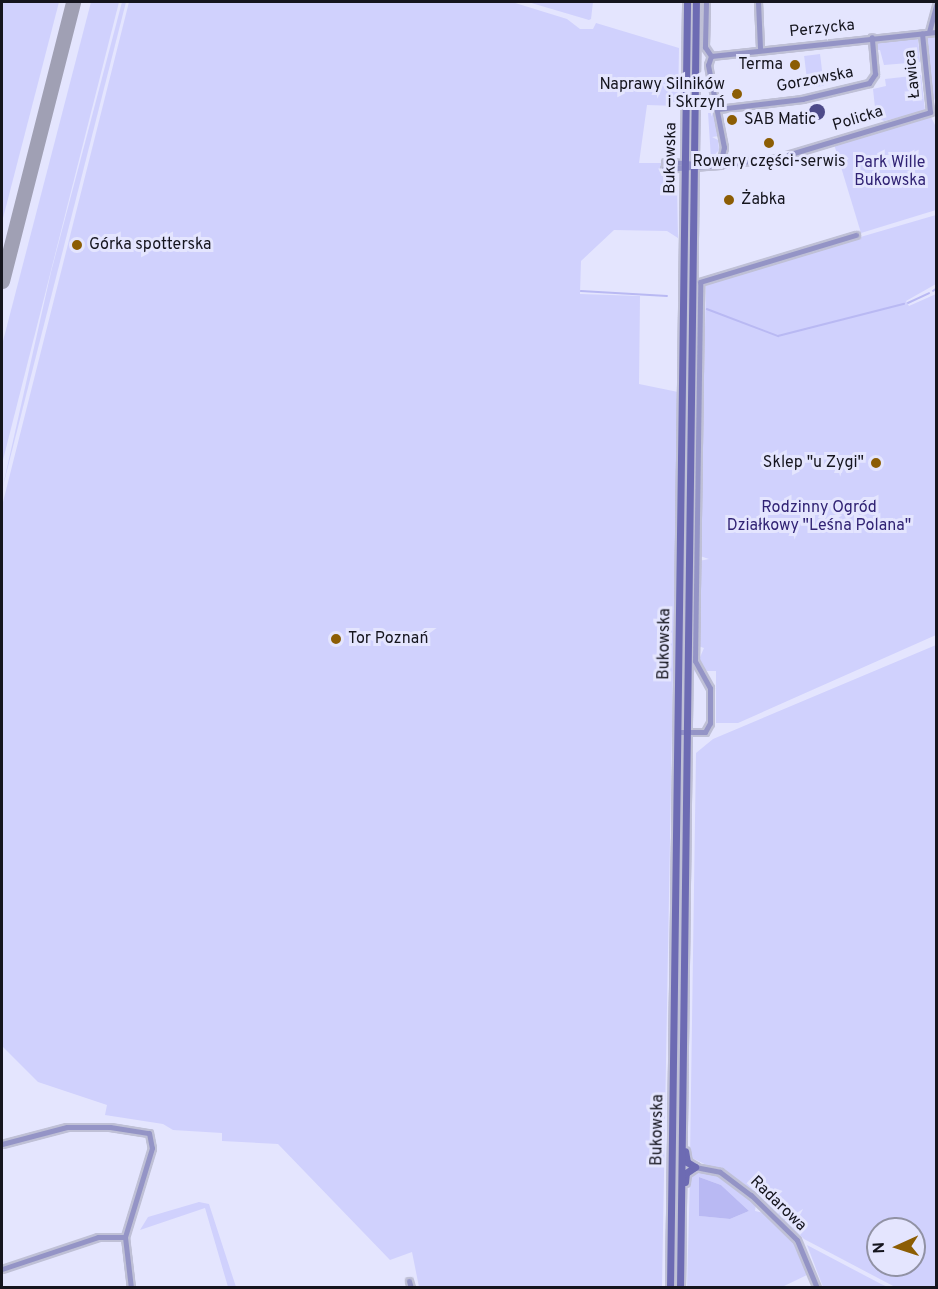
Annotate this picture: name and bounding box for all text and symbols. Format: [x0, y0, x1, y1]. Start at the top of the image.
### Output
street label: Perzycka [788, 16, 856, 42]
street label: Ławica [901, 49, 925, 99]
place label: Terma [738, 55, 783, 75]
marker: Terma [788, 58, 802, 72]
street label: Gorzowska [775, 63, 855, 97]
place label: Naprawy Silników i Skrzyń [599, 75, 725, 113]
marker: Naprawy Silników i Skrzyń [730, 87, 744, 101]
street label: Policka [830, 102, 886, 136]
place label: SAB Matic [744, 110, 816, 130]
marker: SAB Matic [725, 113, 739, 127]
street label: Bukowska [661, 122, 681, 194]
marker: Rowery części-serwis [762, 136, 776, 150]
place label: Rowery części-serwis [692, 152, 846, 172]
park label: Park Wille Bukowska [854, 153, 926, 191]
place label: Żabka [741, 190, 785, 210]
marker: Żabka [722, 193, 736, 207]
place label: Górka spotterska [89, 235, 211, 255]
marker: Górka spotterska [70, 238, 84, 252]
place label: Sklep "u Zygi" [763, 453, 864, 473]
marker: Sklep "u Zygi" [869, 456, 883, 470]
park label: Rodzinny Ogród Działkowy "Leśna Polana" [727, 498, 911, 536]
street label: Bukowska [655, 608, 675, 680]
place label: Tor Poznań [348, 629, 428, 649]
marker: Tor Poznań [329, 632, 343, 646]
street label: Bukowska [648, 1094, 668, 1166]
street label: Radarowa [746, 1172, 810, 1236]
north arrow [866, 1217, 926, 1277]
text: N [870, 1242, 890, 1254]

